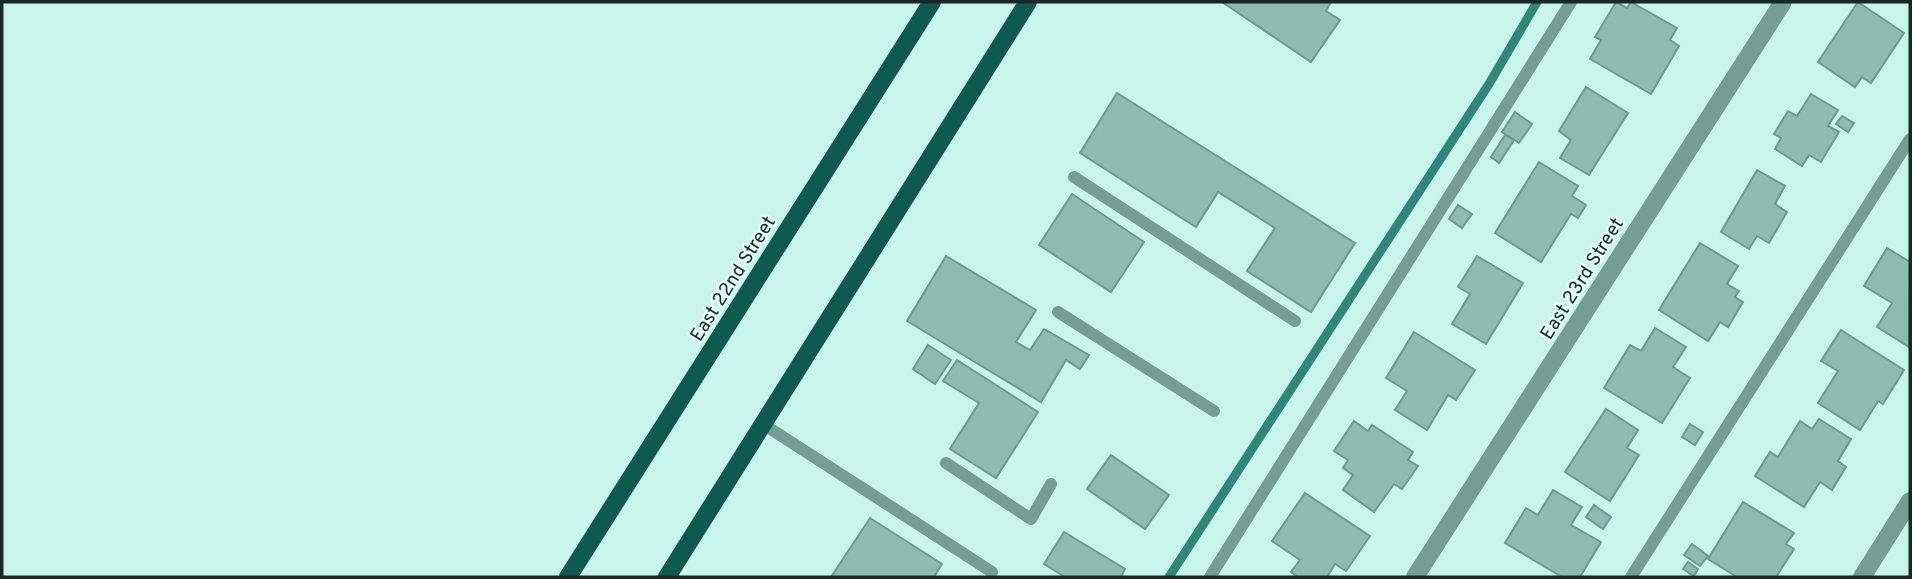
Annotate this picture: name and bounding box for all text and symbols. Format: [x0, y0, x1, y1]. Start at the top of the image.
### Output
street label: East 22nd Street [686, 212, 782, 346]
street label: East 23rd Street [1536, 214, 1630, 344]

